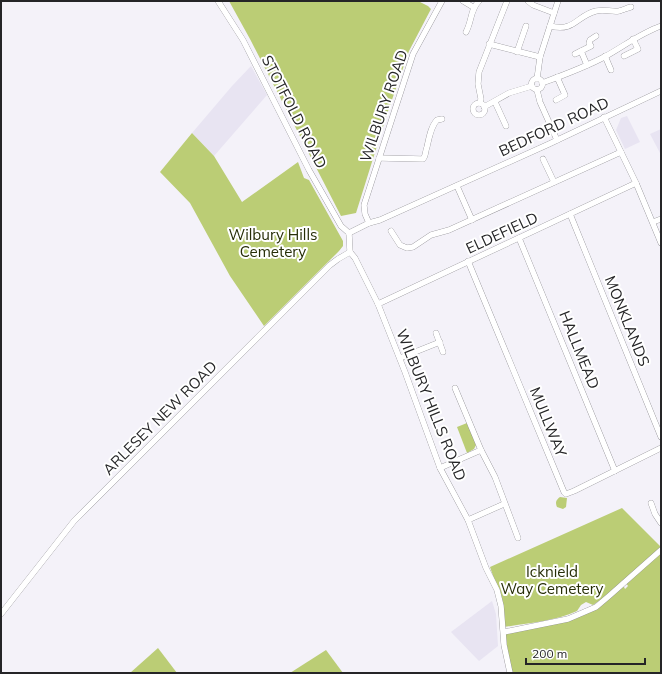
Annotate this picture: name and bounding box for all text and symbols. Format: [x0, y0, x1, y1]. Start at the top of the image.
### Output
street label: WILBURY ROAD [355, 47, 412, 164]
street label: STOTFOLD ROAD [258, 52, 331, 172]
street label: BEDFORD ROAD [496, 93, 612, 160]
street label: ELDEFIELD [463, 208, 541, 258]
park label: Wilbury Hills Cemetery [229, 225, 317, 261]
street label: MONKLANDS [601, 273, 654, 369]
street label: HALLMEAD [555, 308, 604, 392]
street label: WILBURY HILLS ROAD [392, 326, 471, 483]
street label: ARLESEY NEW ROAD [99, 357, 221, 479]
street label: MULLWAY [526, 384, 571, 460]
park label: Icknield Way Cemetery [500, 562, 604, 598]
scale bar [526, 640, 645, 666]
text: 200 m [532, 646, 567, 661]

